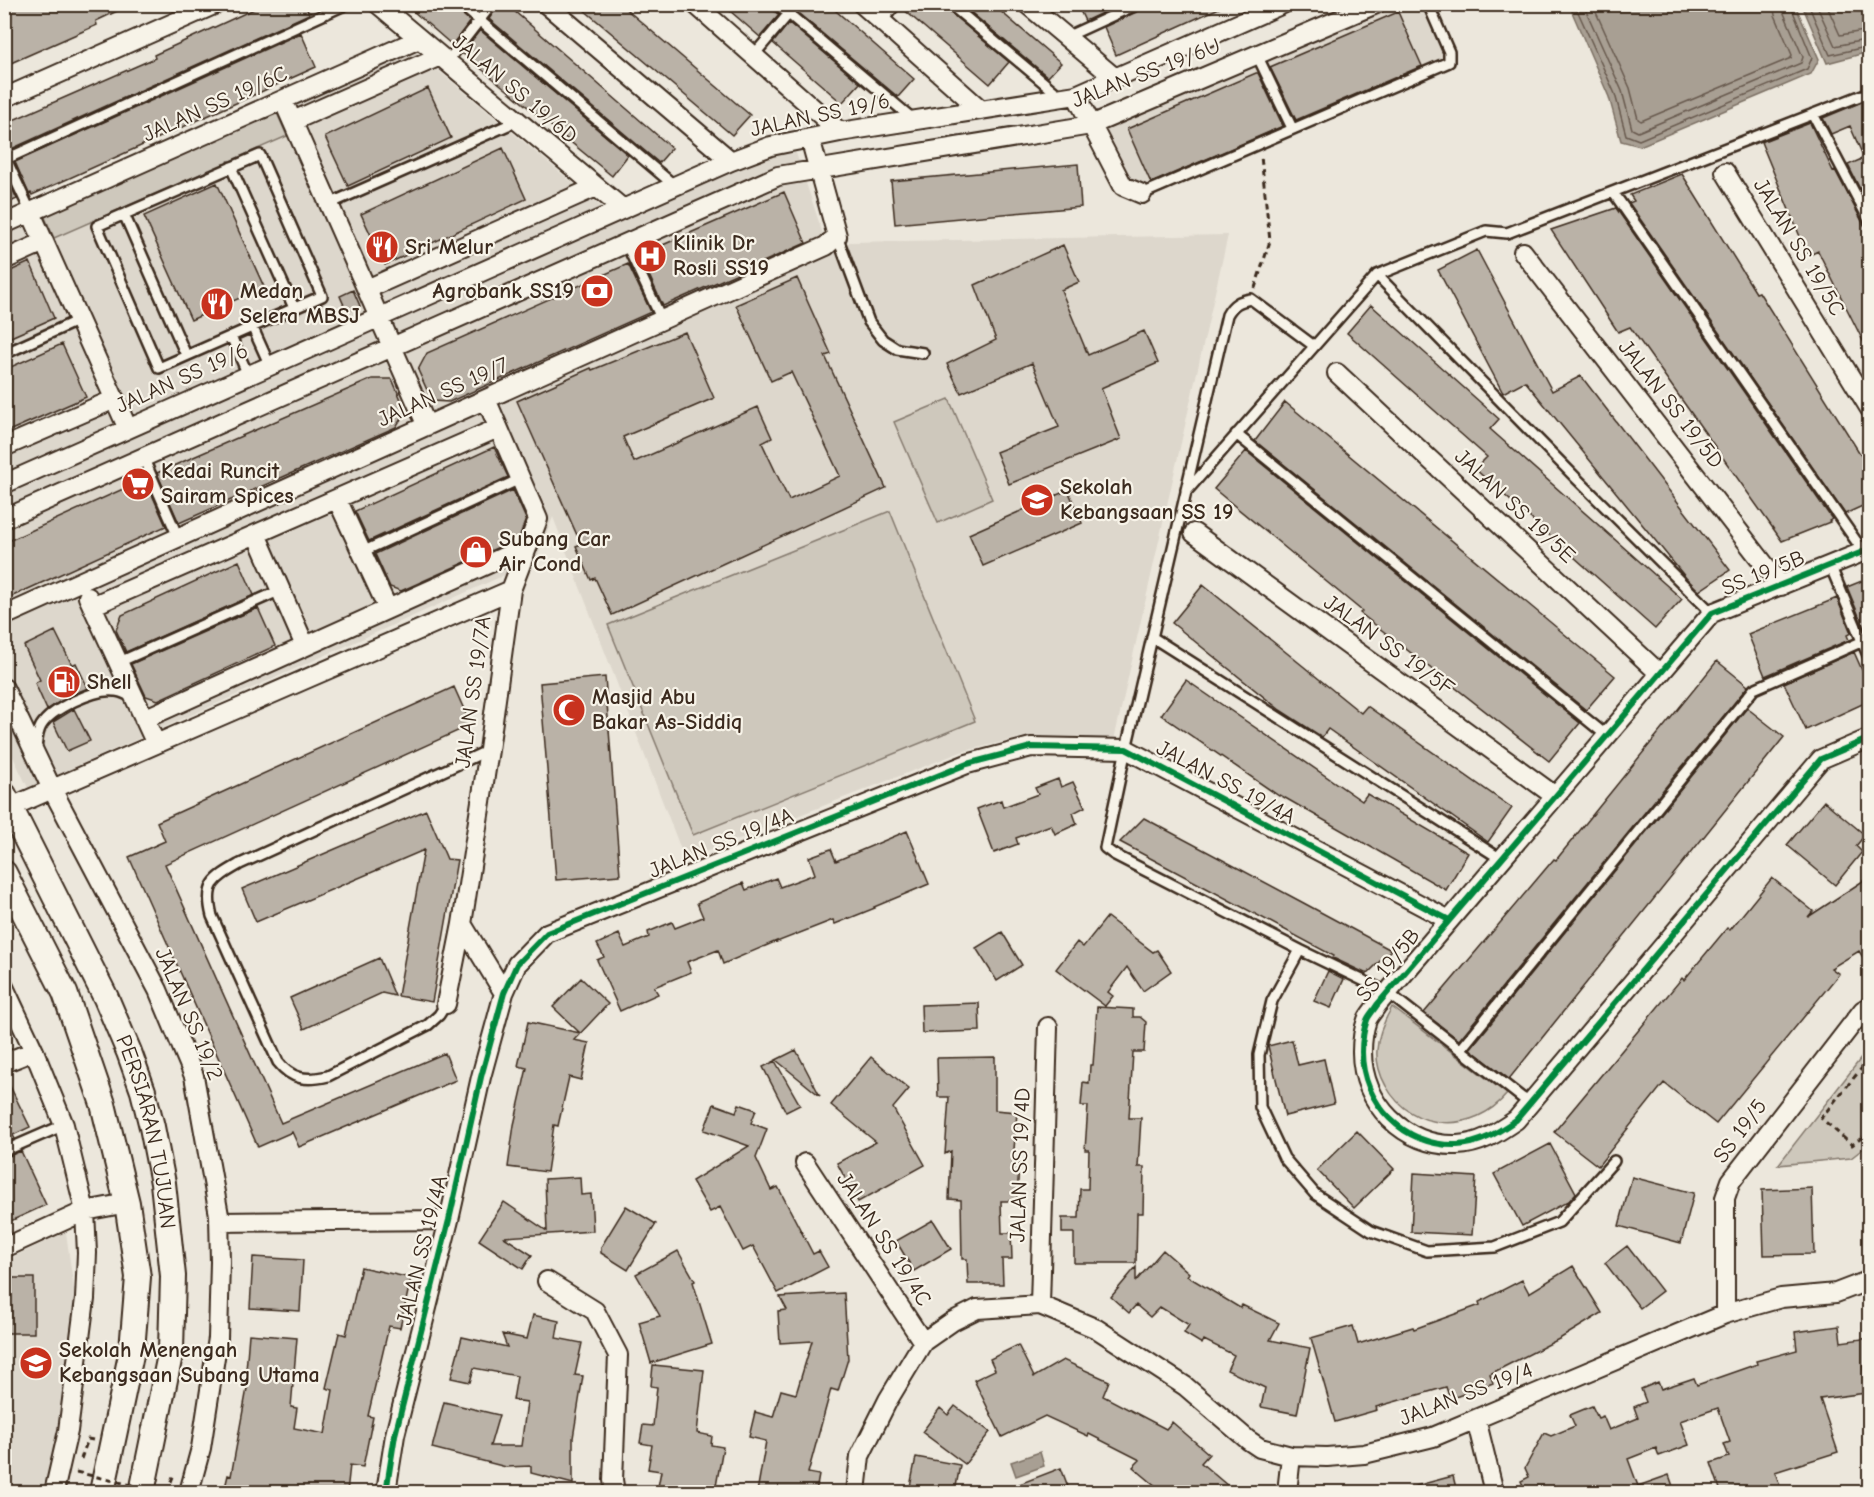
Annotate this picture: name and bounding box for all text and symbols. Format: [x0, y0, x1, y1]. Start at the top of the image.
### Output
street label: JALAN SS 19/6D [447, 29, 583, 149]
street label: JALAN SS 19/6U [1068, 33, 1224, 113]
street label: JALAN SS 19/6C [139, 61, 291, 147]
street label: JALAN SS 19/6 [748, 88, 892, 142]
street label: JALAN SS 19/5C [1748, 174, 1850, 320]
restaurant icon: Sri Melur [364, 229, 400, 265]
place label: Klinik Dr Rosli SS19 [673, 230, 769, 281]
place label: Sri Melur [405, 234, 493, 260]
hospital icon: Klinik Dr Rosli SS19 [632, 238, 668, 274]
bank icon: Agrobank SS19 [579, 273, 615, 309]
place label: Medan Selera MBSJ [240, 278, 360, 329]
place label: Agrobank SS19 [432, 278, 574, 304]
restaurant icon: Medan Selera MBSJ [199, 286, 235, 322]
street label: JALAN SS 19/5D [1613, 335, 1729, 473]
street label: JALAN SS 19/6 [112, 337, 252, 419]
street label: JALAN SS 19/7 [374, 351, 513, 432]
street label: JALAN SS 19/5E [1449, 444, 1581, 568]
place label: Kedai Runcit Sairam Spices [161, 458, 294, 509]
supermarket icon: Kedai Runcit Sairam Spices [120, 466, 156, 502]
place label: Sekolah Kebangsaan SS 19 [1060, 474, 1233, 525]
school or university icon: Sekolah Kebangsaan SS 19 [1019, 482, 1055, 518]
place label: Subang Car Air Cond [499, 526, 610, 577]
shop icon: Subang Car Air Cond [458, 534, 494, 570]
street label: SS 19/5B [1718, 545, 1808, 601]
street label: JALAN SS 19/5F [1319, 589, 1459, 701]
street label: JALAN SS 19/7A [449, 614, 497, 770]
fuel station icon: Shell [46, 664, 82, 700]
place label: Shell [87, 669, 132, 695]
place label: Masjid Abu Bakar As-Siddiq [592, 684, 742, 735]
mosque icon: Masjid Abu Bakar As-Siddiq [551, 692, 587, 728]
street label: JALAN SS 19/4A [1152, 734, 1300, 830]
street label: JALAN SS 19/4A [645, 802, 797, 884]
street label: SS 19/5B [1350, 923, 1426, 1007]
street label: JALAN SS 19/2 [149, 944, 229, 1084]
street label: PERSIARAN TUJUAN [110, 1031, 181, 1230]
street label: JALAN SS 19/4D [1004, 1087, 1036, 1243]
street label: SS 19/5 [1707, 1094, 1773, 1168]
street label: JALAN SS 19/4C [831, 1167, 937, 1311]
street label: JALAN SS 19/4A [391, 1172, 453, 1328]
place label: Sekolah Menengah Kebangsaan Subang Utama [59, 1337, 320, 1388]
school or university icon: Sekolah Menengah Kebangsaan Subang Utama [18, 1345, 54, 1381]
street label: JALAN SS 19/4 [1396, 1357, 1536, 1431]

